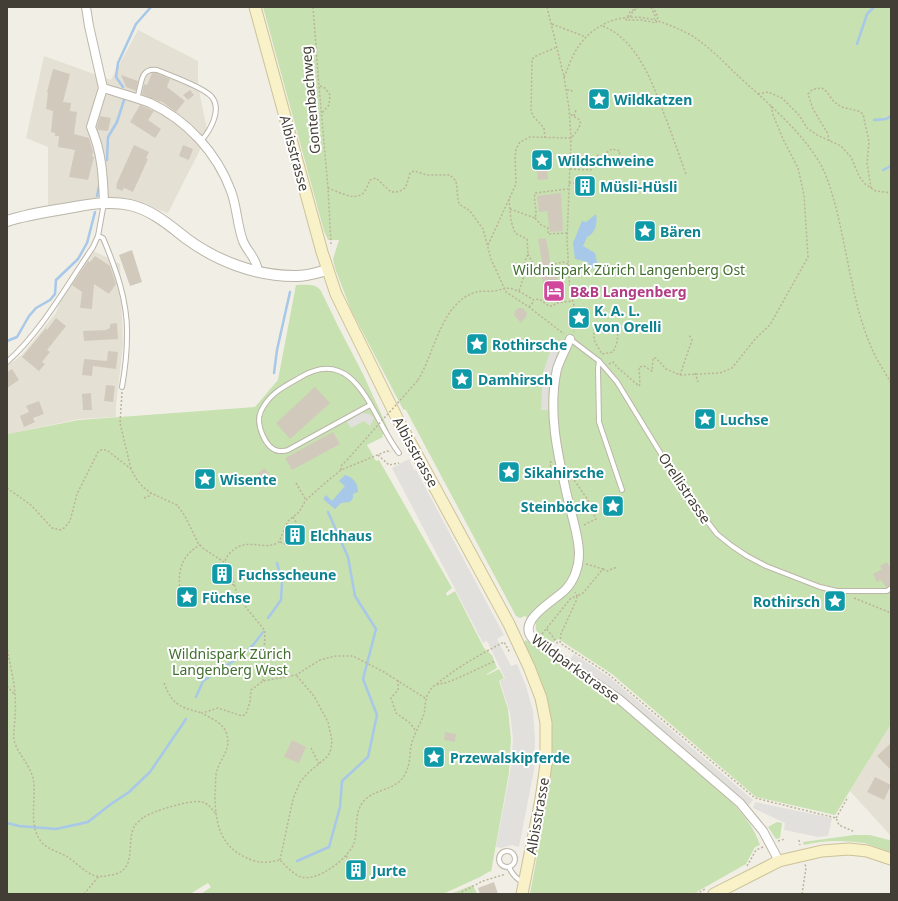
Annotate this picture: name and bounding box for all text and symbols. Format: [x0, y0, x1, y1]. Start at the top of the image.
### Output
street label: Gontenbachweg [296, 45, 324, 155]
place icon: Wildkatzen [586, 86, 612, 112]
place label: Wildkatzen [614, 90, 692, 109]
street label: Albisstrasse [276, 113, 314, 193]
place icon: Wildschweine [529, 147, 555, 173]
place label: Wildschweine [558, 151, 654, 170]
building icon: Müsli-Hüsli [572, 173, 598, 199]
place label: Müsli-Hüsli [600, 177, 677, 196]
place icon: Bären [632, 218, 658, 244]
place label: Bären [660, 222, 701, 241]
park label: Wildnispark Zürich Langenberg Ost [513, 260, 745, 279]
hotel icon: B&B Langenberg [541, 278, 567, 304]
place label: B&B Langenberg [570, 282, 687, 301]
place label: K. A. L. von Orelli [594, 301, 661, 336]
place icon: K. A. L. von Orelli [566, 305, 592, 331]
place icon: Rothirsche [464, 331, 490, 357]
place label: Rothirsche [492, 335, 567, 354]
place icon: Damhirsch [449, 366, 475, 392]
place label: Damhirsch [478, 370, 553, 389]
place icon: Luchse [692, 406, 718, 432]
place label: Luchse [720, 410, 769, 429]
street label: Albisstrasse [389, 413, 443, 491]
street label: Orellistrasse [654, 449, 716, 527]
place icon: Sikahirsche [496, 459, 522, 485]
place label: Sikahirsche [524, 463, 604, 482]
place icon: Wisente [192, 466, 218, 492]
place label: Wisente [220, 470, 277, 489]
place icon: Steinböcke [600, 493, 626, 519]
place label: Steinböcke [521, 497, 598, 516]
building icon: Elchhaus [282, 522, 308, 548]
place label: Elchhaus [310, 526, 372, 545]
building icon: Fuchsscheune [209, 561, 235, 587]
place label: Fuchsscheune [238, 565, 336, 584]
place icon: Füchse [174, 584, 200, 610]
place label: Füchse [202, 588, 251, 607]
place icon: Rothirsch [822, 588, 848, 614]
place label: Rothirsch [753, 592, 820, 611]
street label: Wildparkstrasse [528, 629, 624, 707]
park label: Wildnispark Zürich Langenberg West [169, 644, 291, 679]
place icon: Przewalskipferde [421, 744, 447, 770]
place label: Przewalskipferde [450, 748, 570, 767]
street label: Albisstrasse [521, 776, 553, 856]
building icon: Jurte [343, 857, 369, 883]
place label: Jurte [370, 861, 406, 880]

